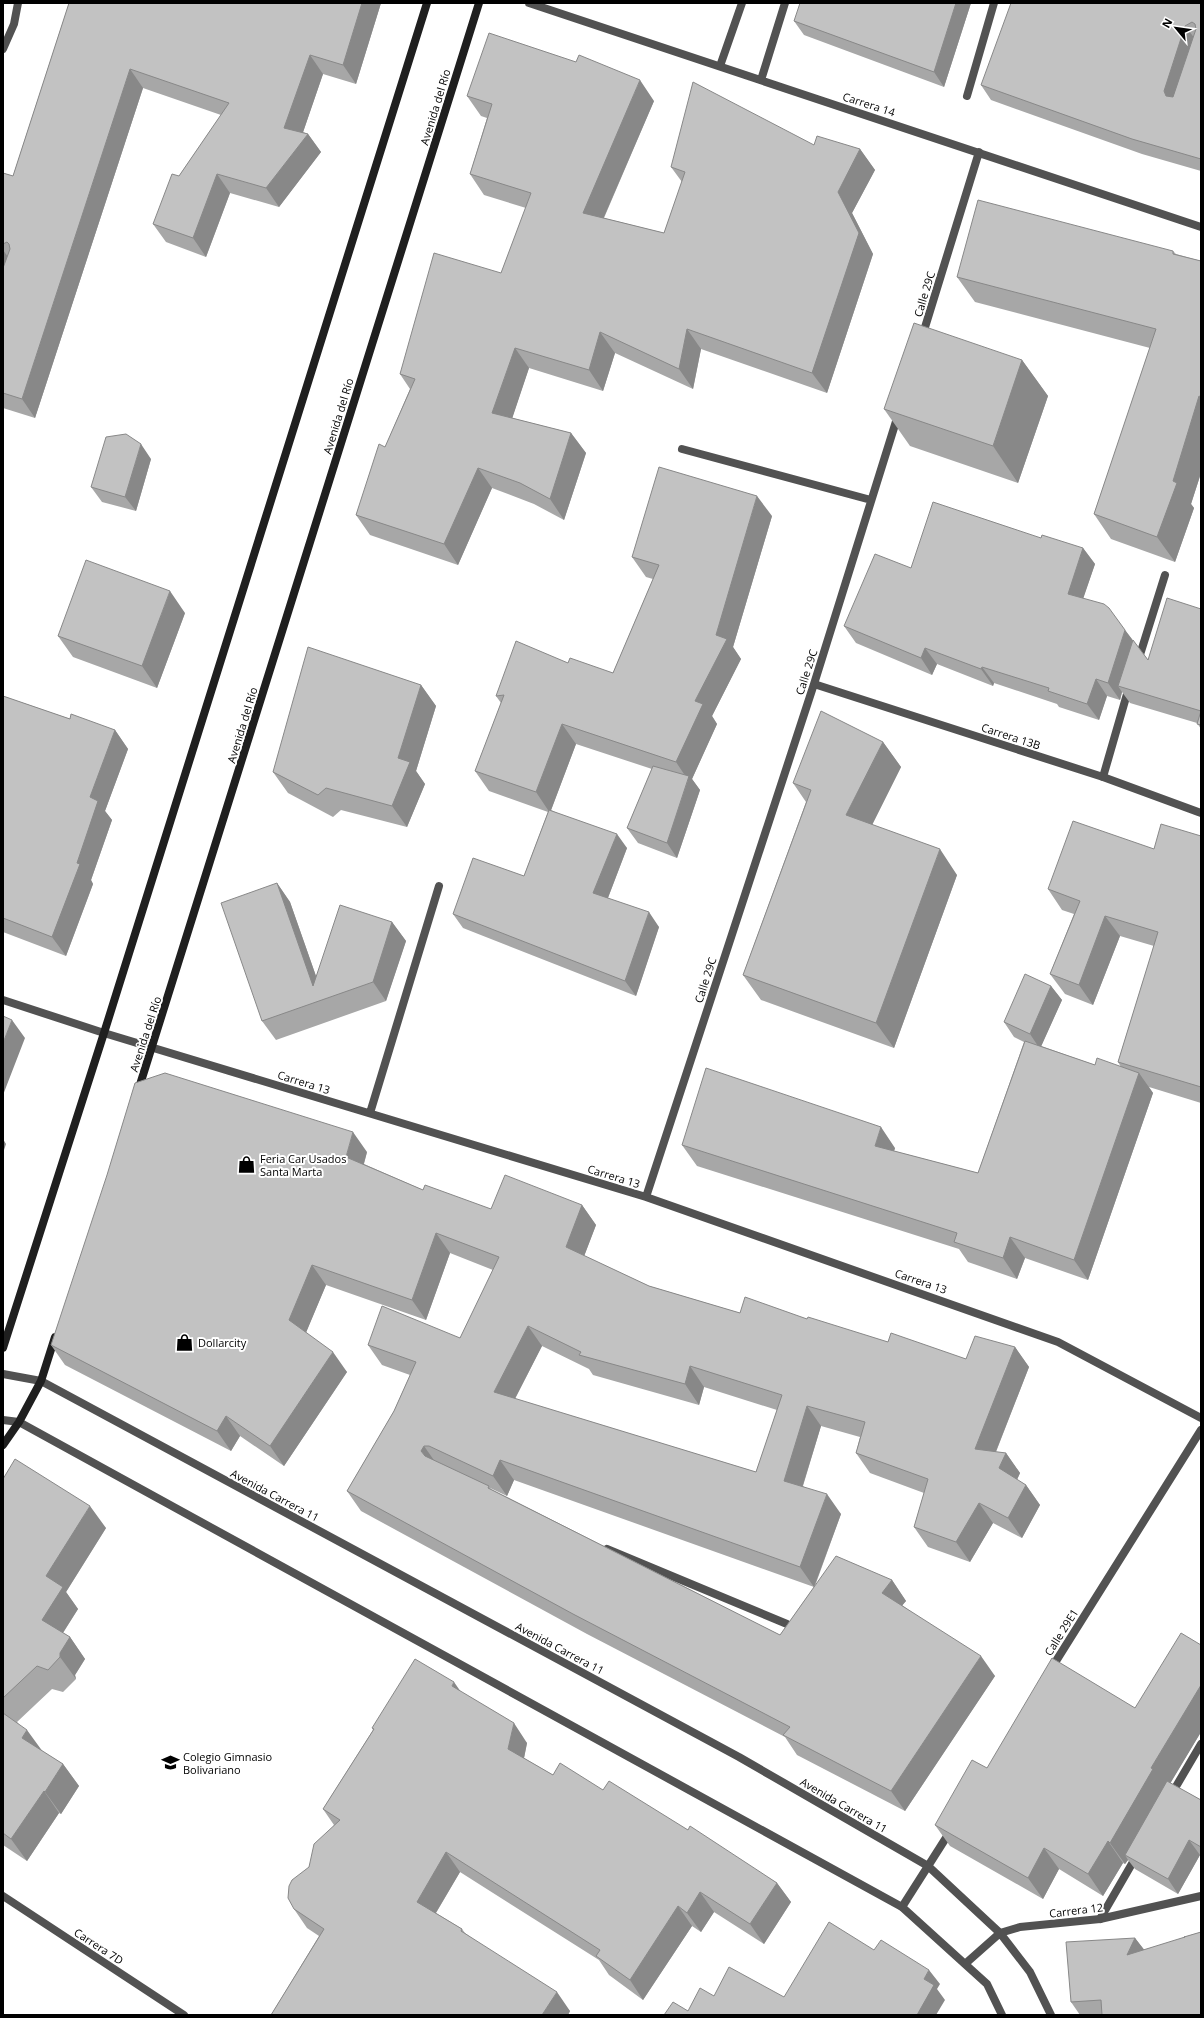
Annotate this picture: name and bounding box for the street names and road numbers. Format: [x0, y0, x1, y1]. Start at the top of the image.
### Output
street label: Avenida del Río [416, 67, 454, 147]
street label: Carrera 14 [841, 88, 898, 120]
street label: Calle 29C [910, 269, 938, 319]
street label: Avenida del Río [319, 376, 357, 456]
street label: Calle 29C [792, 647, 820, 697]
street label: Avenida del Río [223, 685, 261, 765]
street label: Carrera 13B [980, 719, 1042, 753]
street label: Calle 29C [691, 955, 719, 1005]
street label: Avenida del Río [126, 994, 164, 1074]
street label: Carrera 13 [276, 1067, 332, 1097]
street label: Carrera 13 [586, 1161, 642, 1191]
street label: Carrera 13 [893, 1265, 949, 1297]
street label: Avenida Carrera 11 [228, 1465, 322, 1525]
street label: Calle 29E1 [1041, 1606, 1081, 1658]
street label: Avenida Carrera 11 [513, 1618, 607, 1678]
street label: Avenida Carrera 11 [798, 1774, 890, 1836]
street label: Carrera 12 [1048, 1899, 1104, 1921]
street label: Carrera 7D [71, 1924, 127, 1968]

